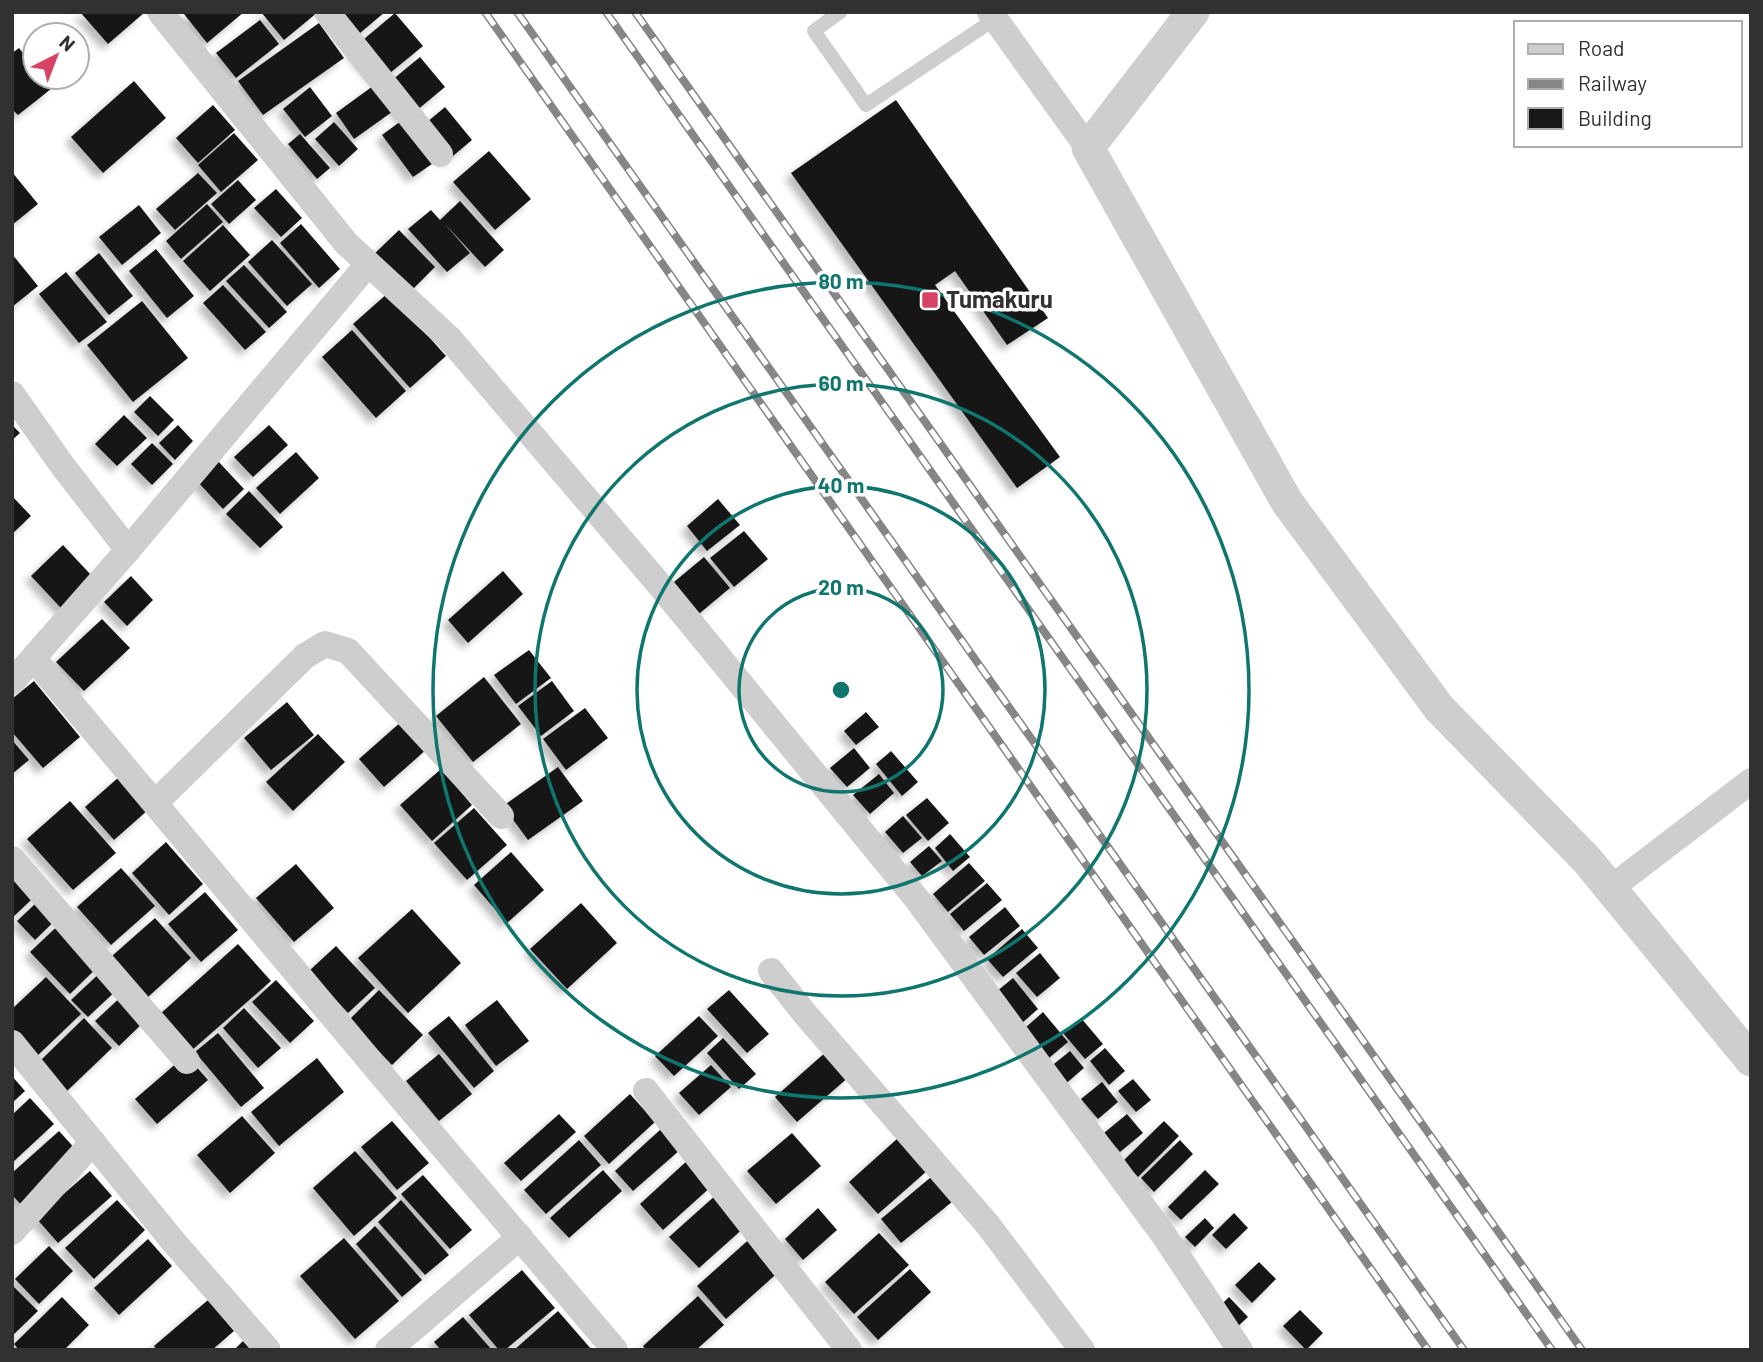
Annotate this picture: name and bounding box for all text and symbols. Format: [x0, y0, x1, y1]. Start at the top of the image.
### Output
north arrow [21, 21, 91, 91]
legend [1514, 21, 1742, 147]
text: N [55, 30, 80, 56]
text: Road [1578, 35, 1624, 60]
text: Railway [1578, 70, 1647, 95]
text: Building [1578, 105, 1652, 130]
text: 80 m [818, 268, 864, 293]
place label: Tumakuru [946, 284, 1053, 313]
marker: Tumakuru [920, 290, 940, 310]
text: 60 m [819, 370, 863, 395]
text: 40 m [818, 472, 864, 497]
text: 20 m [818, 574, 864, 599]
centre of rings [829, 678, 853, 702]

